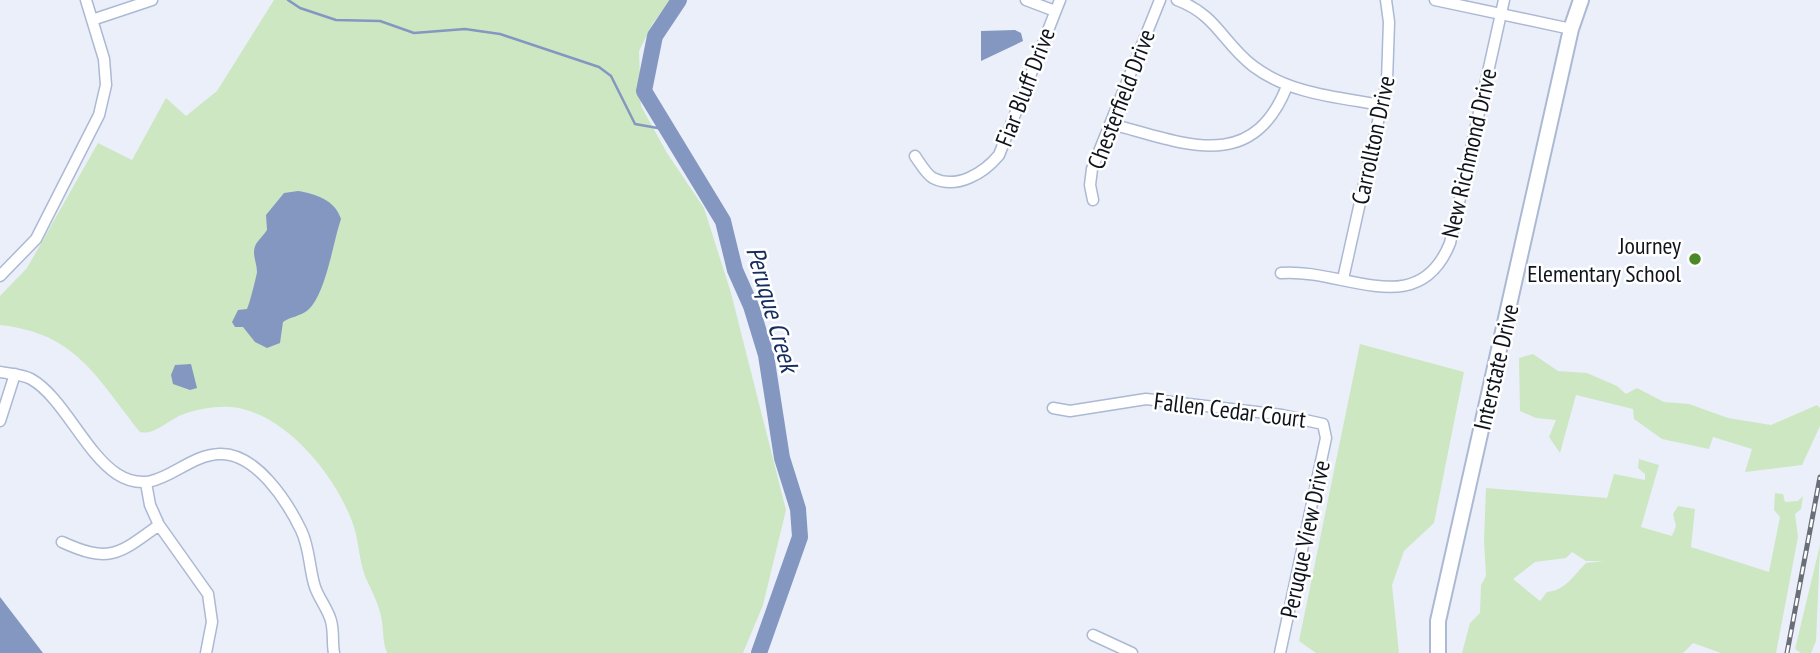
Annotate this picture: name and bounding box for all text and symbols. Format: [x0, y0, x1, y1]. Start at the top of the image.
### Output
street label: Fiar Bluff Drive [988, 23, 1062, 151]
street label: Chesterfield Drive [1080, 25, 1162, 173]
street label: New Richmond Drive [1434, 65, 1504, 241]
street label: Carrollton Drive [1344, 73, 1402, 207]
place label: Journey Elementary School [1527, 230, 1681, 289]
water label: Peruque Creek [739, 242, 807, 378]
marker: Journey Elementary School [1687, 251, 1703, 267]
street label: Interstate Drive [1466, 301, 1526, 433]
street label: Fallen Cedar Court [1152, 385, 1308, 435]
street label: Peruque View Drive [1273, 457, 1337, 621]

